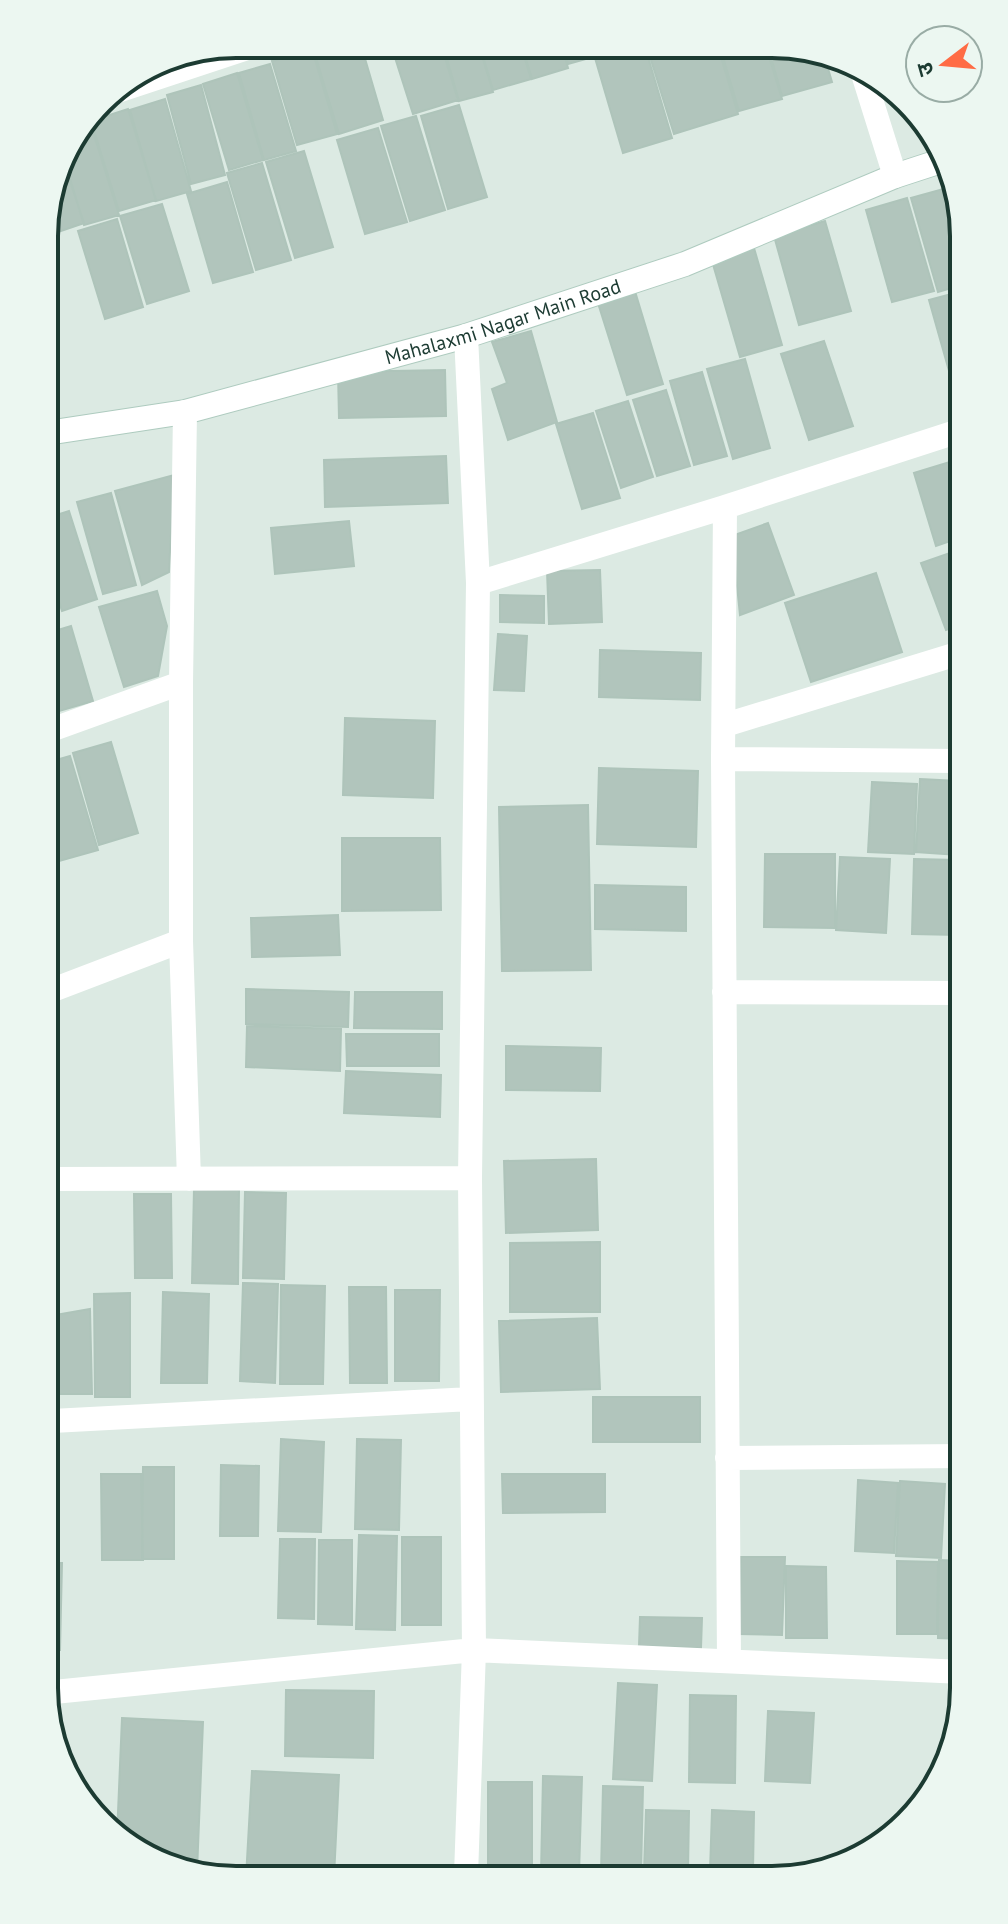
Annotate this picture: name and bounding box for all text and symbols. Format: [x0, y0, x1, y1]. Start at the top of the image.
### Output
north arrow [904, 24, 984, 104]
text: उ [909, 58, 940, 80]
street label: Mahalaxmi Nagar Main Road [382, 273, 624, 370]

